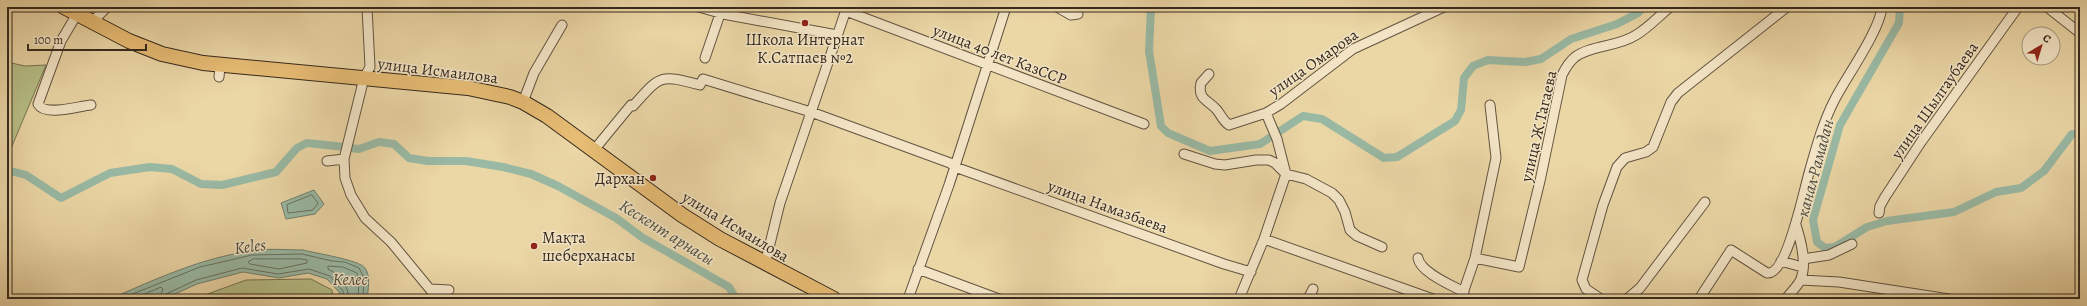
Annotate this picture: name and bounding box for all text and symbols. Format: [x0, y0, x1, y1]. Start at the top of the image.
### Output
marker: Школа Интернат К.Сатпаев №2 [800, 18, 810, 28]
street label: улица 40 лет КазССР [929, 19, 1070, 91]
street label: улица Омарова [1264, 23, 1363, 102]
scale bar [28, 26, 146, 52]
north arrow [2021, 26, 2061, 66]
place label: Школа Интернат К.Сатпаев №2 [745, 29, 865, 69]
text: С [2040, 31, 2054, 47]
text: 100 m [34, 32, 63, 48]
street label: улица Шылгаубаева [1885, 37, 1984, 164]
street label: улица Исмаилова [375, 53, 500, 89]
street label: улица Ж.Тагаева [1515, 68, 1563, 185]
water label: канал Рамадан [1791, 116, 1840, 220]
place label: Дархан [595, 168, 645, 190]
marker: Дархан [648, 173, 658, 183]
street label: улица Намазбаева [1044, 175, 1171, 239]
street label: улица Исмаилова [677, 186, 794, 268]
water label: Кескент арнасы [615, 194, 719, 271]
place label: Мақта шеберханасы [542, 227, 635, 267]
water label: Keles [233, 233, 268, 260]
marker: Мақта шеберханасы [529, 241, 539, 251]
water label: Келес [333, 268, 368, 291]

